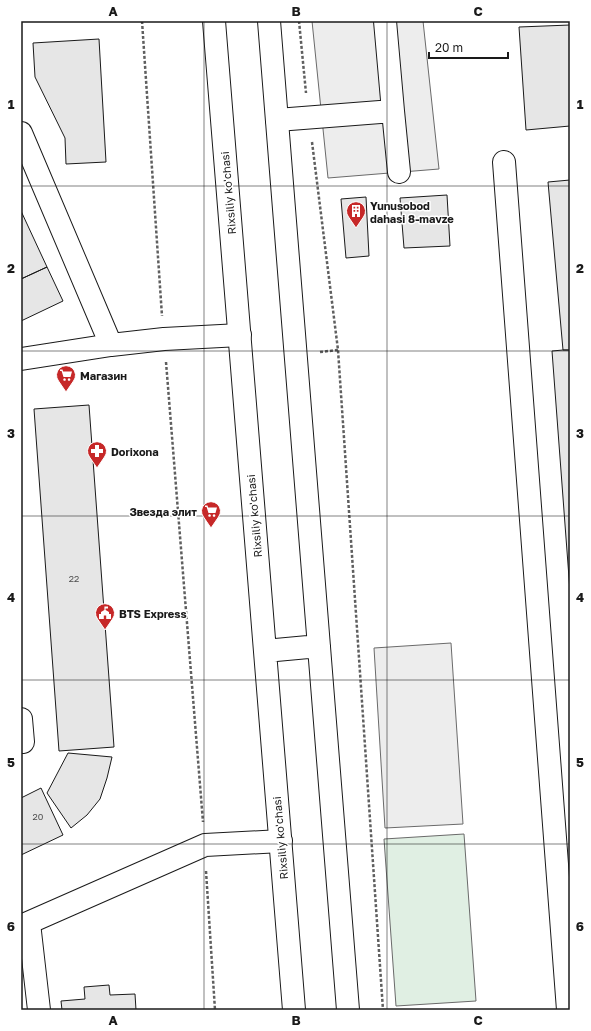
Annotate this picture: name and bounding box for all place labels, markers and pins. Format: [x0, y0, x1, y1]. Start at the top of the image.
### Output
place label: Yunusobod dahasi 8-mavze [370, 199, 454, 225]
building icon: Yunusobod dahasi 8-mavze [345, 200, 367, 228]
supermarket icon: Магазин [55, 364, 77, 392]
place label: Магазин [80, 369, 127, 382]
pharmacy icon: Dorixona [86, 440, 108, 468]
place label: Dorixona [111, 445, 159, 458]
supermarket icon: Звезда элит [200, 500, 222, 528]
place label: Звезда элит [129, 505, 197, 518]
public building icon: BTS Express [94, 602, 116, 630]
place label: BTS Express [119, 607, 187, 620]

